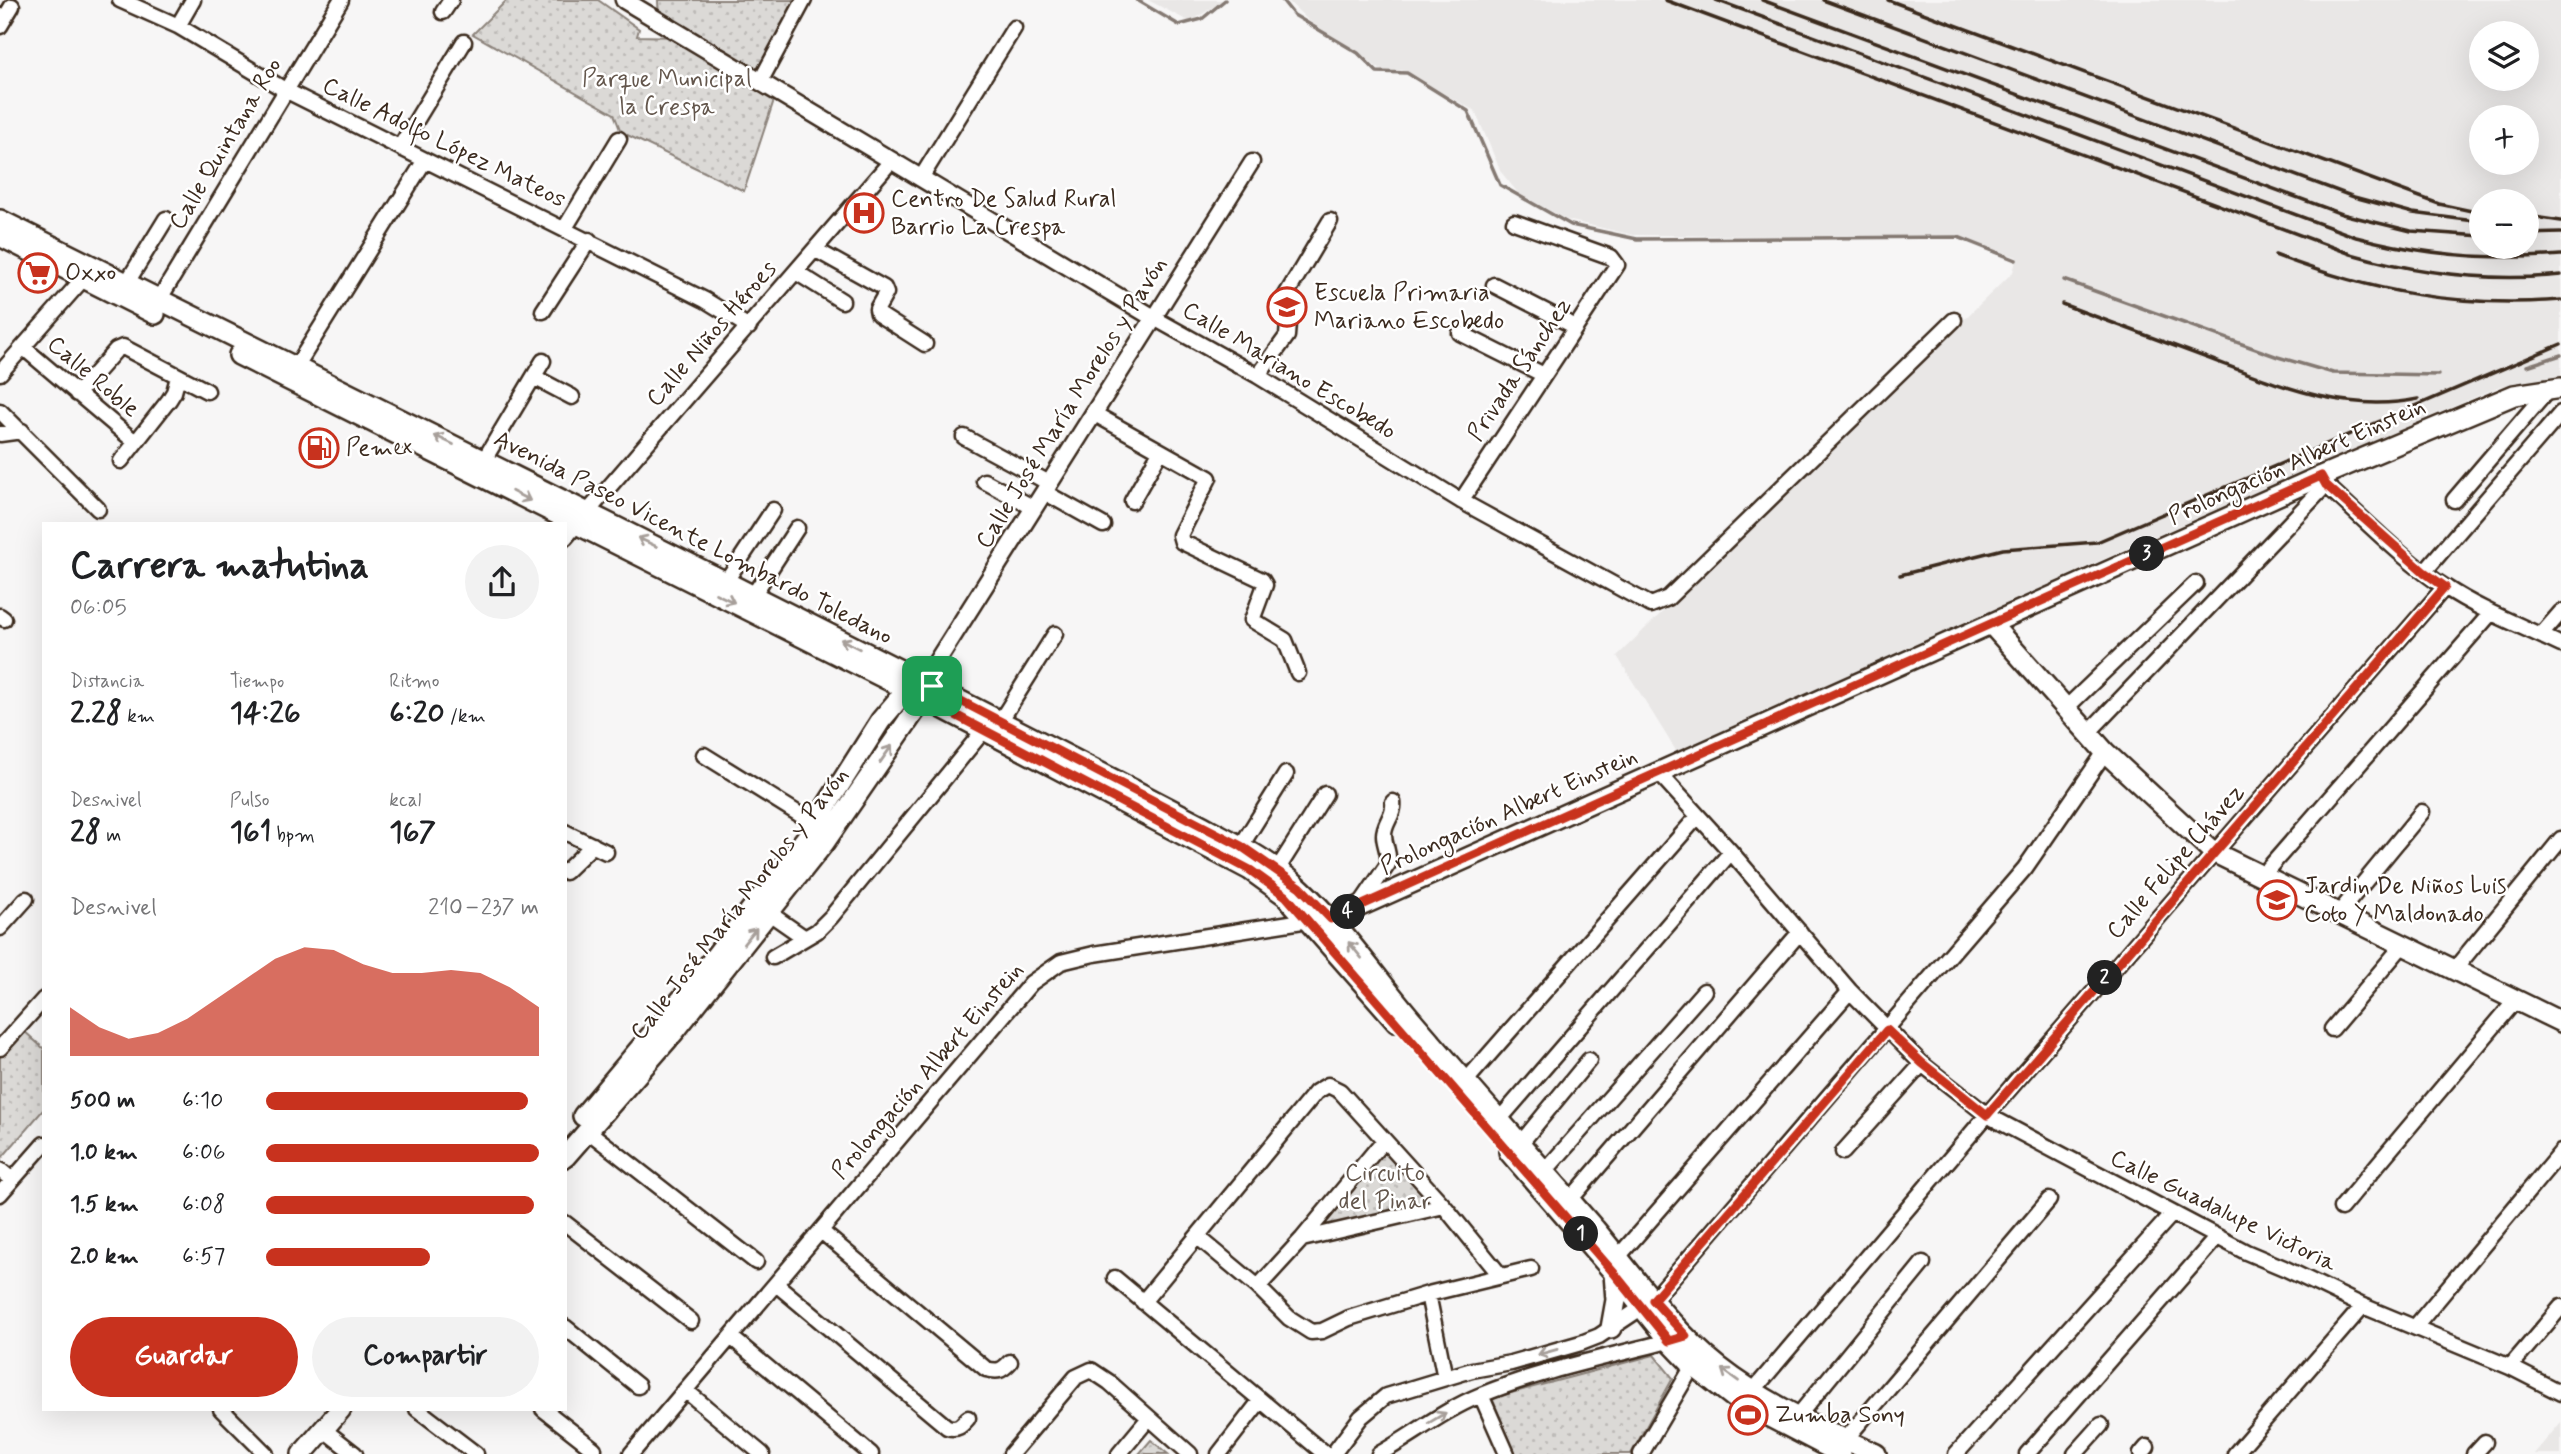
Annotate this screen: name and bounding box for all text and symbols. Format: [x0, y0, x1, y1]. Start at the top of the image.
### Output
map controls [2469, 21, 2539, 259]
button: layers [2469, 21, 2539, 91]
street label: Calle Quintana Roo [162, 52, 290, 236]
park label: Parque Municipal la Crespa [582, 64, 752, 123]
street label: Calle Adolfo López Mateos [316, 70, 571, 217]
button: + [2469, 105, 2539, 175]
place label: Centro De Salud Rural Barrio La Crespa [891, 184, 1116, 243]
button: − [2469, 189, 2539, 259]
hospital icon: Centro De Salud Rural Barrio La Crespa [843, 192, 885, 234]
street label: Calle José María Morelos y Pavón [969, 251, 1175, 555]
supermarket icon: Oxxo [17, 252, 59, 294]
street label: Calle Niños Héroes [640, 254, 784, 414]
place label: Oxxo [65, 258, 116, 289]
place label: Escuela Primaria Mariano Escobedo [1314, 278, 1504, 337]
school or university icon: Escuela Primaria Mariano Escobedo [1266, 286, 1308, 328]
street label: Privada Sánchez [1461, 292, 1579, 448]
street label: Calle Mariano Escobedo [1176, 295, 1402, 447]
street label: Calle Roble [40, 329, 146, 425]
street label: Prolongación Albert Einstein [2163, 391, 2431, 535]
street label: Avenida Paseo Vicente Lombardo Toledano [488, 424, 898, 652]
fuel station icon: Pemex [298, 427, 340, 469]
place label: Pemex [346, 433, 412, 464]
one-way arrow [434, 433, 455, 446]
one-way arrow [510, 490, 531, 504]
one-way arrow [637, 535, 658, 549]
pin: 3 [2130, 536, 2164, 572]
text: 3 [2142, 541, 2151, 566]
text: Carrera matutina [70, 542, 369, 591]
button: share [465, 545, 539, 619]
one-way arrow [714, 592, 735, 605]
text: 06:05 [70, 593, 127, 623]
one-way arrow [841, 636, 861, 650]
pin [902, 656, 962, 716]
icon: arrive [913, 667, 951, 705]
text: Distancia [70, 669, 144, 694]
text: Tiempo [230, 669, 284, 694]
text: Ritmo [389, 669, 440, 694]
text: 2.28 [70, 694, 122, 733]
text: 14:26 [230, 694, 301, 733]
text: 6:20 [389, 694, 445, 733]
text: km [122, 704, 155, 729]
text: /km [445, 704, 486, 729]
street label: Prolongación Albert Einstein [1375, 741, 1643, 885]
one-way arrow [879, 744, 893, 764]
street label: Calle José María Morelos y Pavón [624, 761, 856, 1047]
street label: Calle Felipe Chávez [2100, 778, 2252, 946]
text: Desnivel [70, 788, 142, 813]
text: Pulso [230, 788, 269, 813]
text: kcal [389, 788, 421, 813]
text: 28 [70, 813, 101, 852]
text: 161 [230, 813, 271, 852]
text: 167 [389, 813, 436, 852]
text: m [101, 823, 121, 848]
text: bpm [271, 823, 315, 848]
place label: Jardin De Niños Luis Coto Y Maldonado [2304, 871, 2506, 930]
school or university icon: Jardin De Niños Luis Coto Y Maldonado [2256, 879, 2298, 921]
text: Desnivel [70, 893, 157, 923]
text: 210–237 m [428, 893, 539, 923]
pin: 4 [1330, 894, 1366, 930]
text: 4 [1342, 899, 1353, 924]
one-way arrow [743, 927, 758, 945]
one-way arrow [1347, 941, 1363, 959]
street label: Prolongación Albert Einstein [825, 956, 1033, 1188]
pin: 2 [2088, 960, 2122, 996]
text: 2 [2100, 965, 2109, 990]
text: 500 m [70, 1086, 135, 1116]
text: 6:10 [182, 1086, 223, 1116]
text: 1.0 km [70, 1138, 138, 1168]
text: 6:06 [182, 1138, 226, 1168]
street label: Calle Guadalupe Victoria [2105, 1143, 2342, 1280]
park label: Circuito del Pinar [1339, 1158, 1431, 1217]
text: 1.5 km [70, 1190, 139, 1220]
text: 6:08 [182, 1190, 225, 1220]
pin: 1 [1564, 1216, 1598, 1252]
text: 1 [1576, 1221, 1585, 1246]
text: 2.0 km [70, 1242, 139, 1272]
text: 6:57 [182, 1242, 225, 1272]
button: Guardar [70, 1317, 298, 1397]
button: Compartir [312, 1317, 539, 1397]
one-way arrow [1537, 1347, 1559, 1360]
one-way arrow [1721, 1368, 1740, 1382]
sports icon: Zumba Sony [1727, 1394, 1769, 1436]
place label: Zumba Sony [1775, 1400, 1905, 1431]
one-way arrow [1427, 1410, 1446, 1425]

